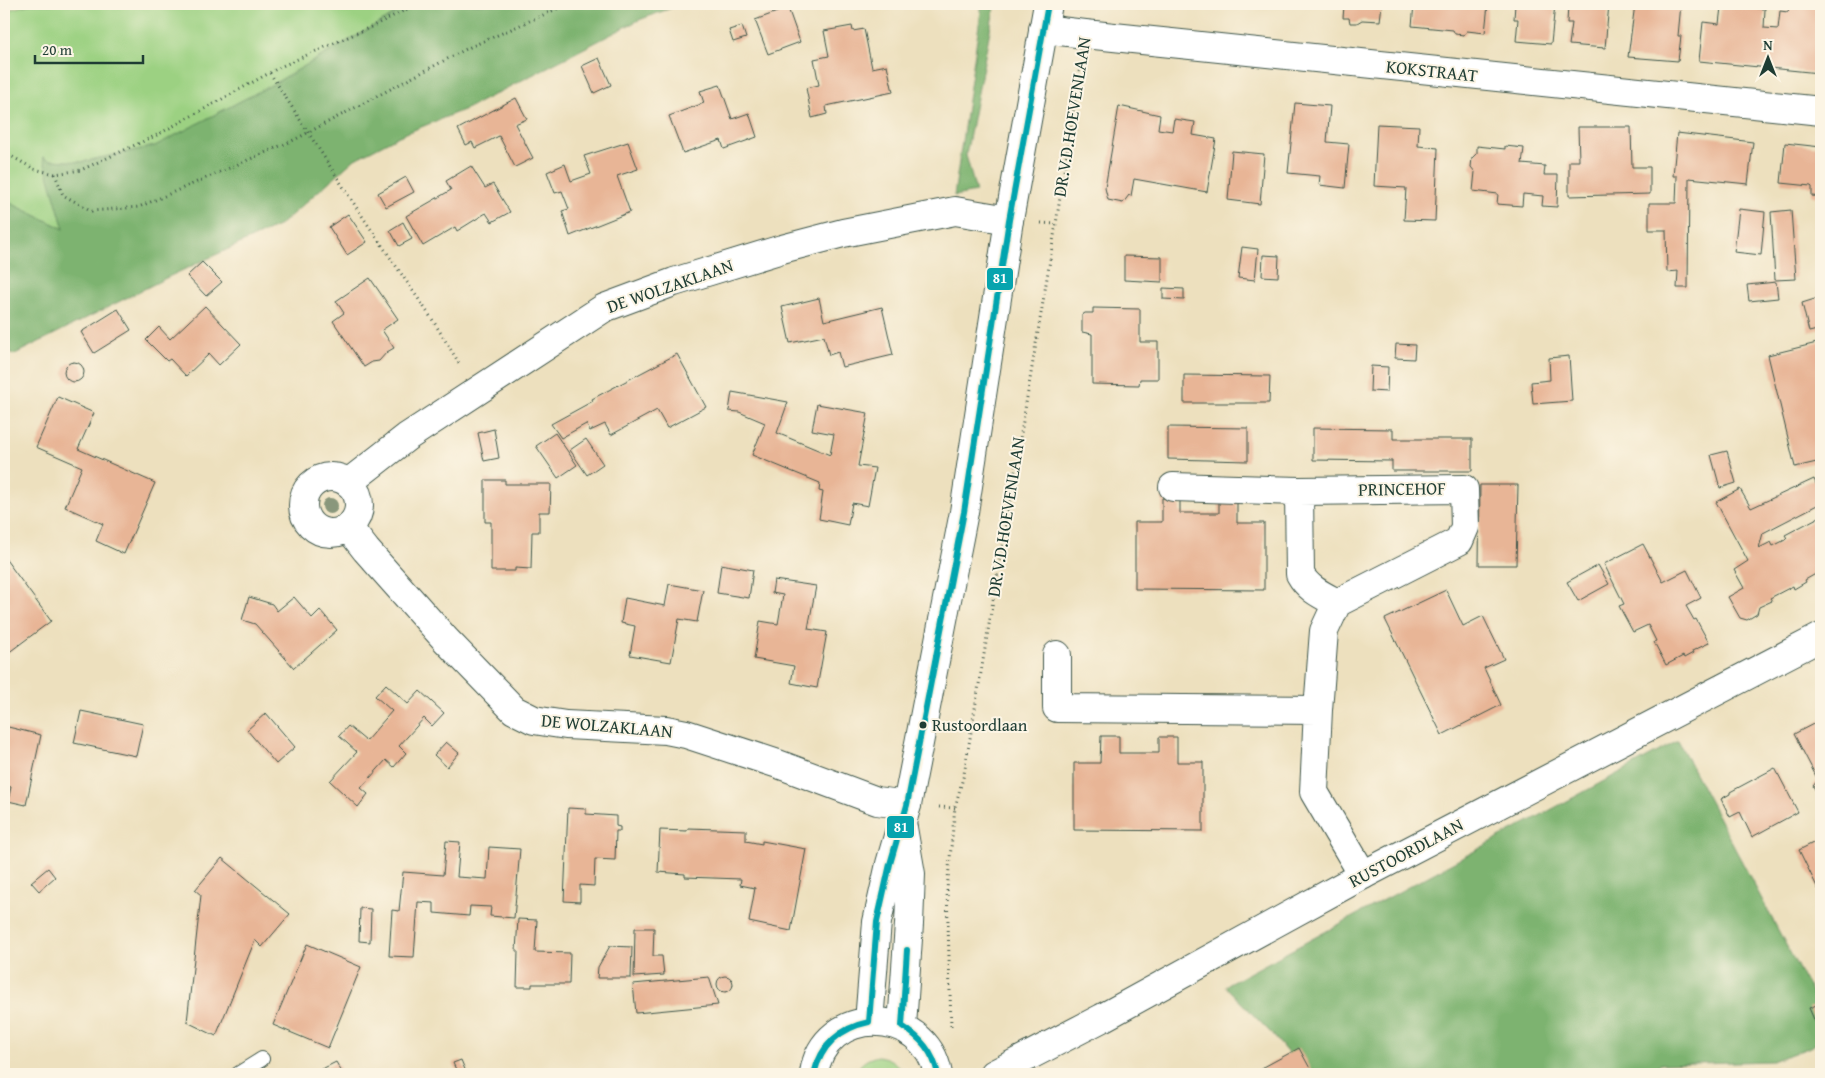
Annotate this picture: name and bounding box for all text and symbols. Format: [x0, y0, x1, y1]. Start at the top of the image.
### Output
scale bar [35, 32, 142, 64]
north arrow [1742, 32, 1792, 82]
street label: DR.V.D.HOEVENLAAN [1046, 35, 1098, 199]
text: N [1763, 35, 1773, 55]
text: 20 m [42, 39, 73, 60]
street label: KOKSTRAAT [1385, 52, 1479, 89]
street label: DE WOLZAKLAAN [603, 251, 737, 320]
line badge: 81 [986, 267, 1014, 291]
text: 81 [993, 268, 1007, 288]
street label: DR.V.D.HOEVENLAAN [980, 435, 1032, 599]
street label: PRINCEHOF [1358, 474, 1446, 503]
street label: DE WOLZAKLAAN [540, 706, 674, 745]
place label: Rustoordlaan [932, 712, 1028, 737]
marker: Rustoordlaan [918, 720, 928, 730]
street label: RUSTOORDLAAN [1344, 811, 1468, 894]
line badge: 81 [886, 815, 915, 839]
text: 81 [894, 817, 908, 837]

